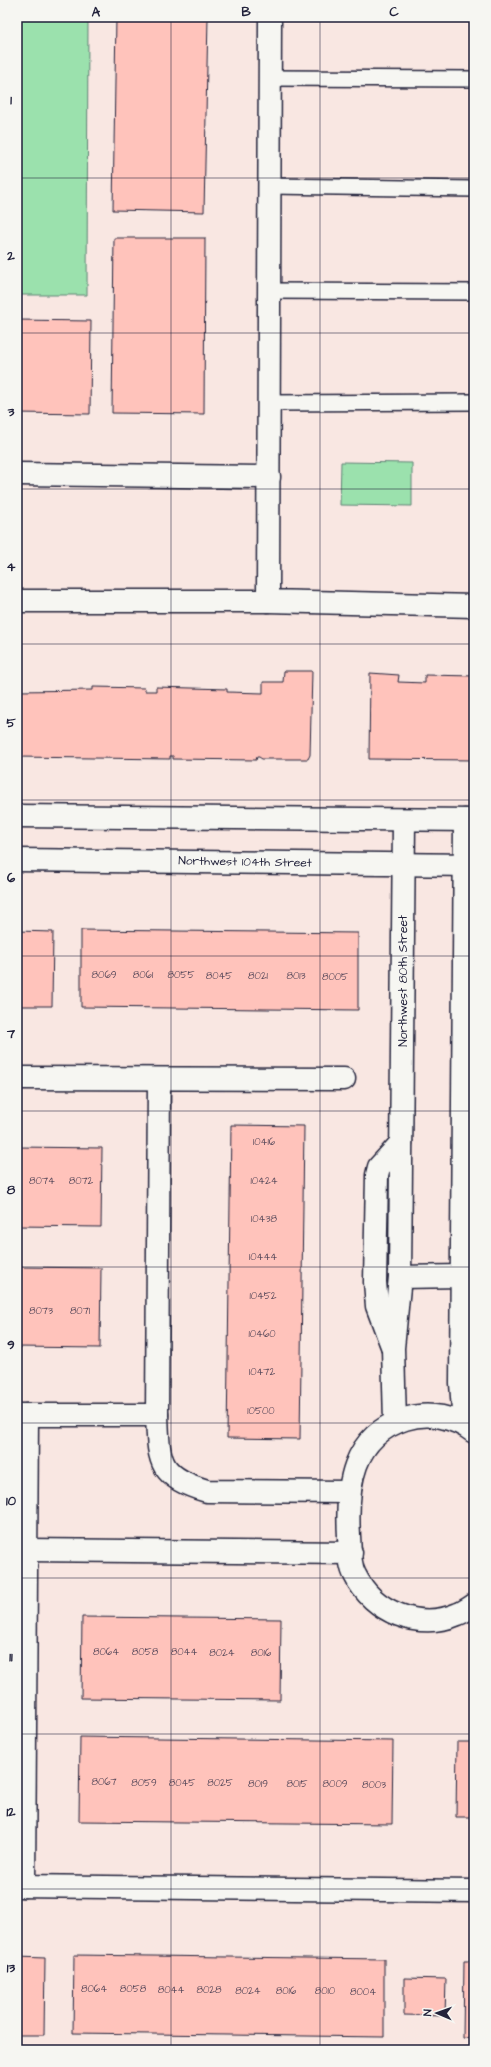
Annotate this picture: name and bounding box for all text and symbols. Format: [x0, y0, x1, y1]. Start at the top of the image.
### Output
text: A [92, 3, 101, 21]
text: B [241, 3, 251, 21]
text: C [389, 3, 399, 21]
text: 1 [10, 91, 12, 109]
text: 2 [6, 247, 15, 265]
text: 3 [7, 403, 15, 421]
text: 4 [7, 558, 16, 576]
text: 5 [6, 714, 16, 732]
street label: Northwest 104th Street [178, 852, 312, 872]
text: 6 [7, 869, 16, 887]
street label: Northwest 80th Street [395, 915, 412, 1047]
house number: 8069 [92, 968, 117, 982]
house number: 8061 [133, 968, 154, 982]
house number: 8055 [168, 968, 194, 982]
house number: 8045 [206, 969, 232, 983]
house number: 8021 [248, 969, 269, 983]
house number: 8013 [286, 969, 306, 983]
house number: 8005 [322, 970, 348, 984]
text: 7 [6, 1025, 16, 1043]
house number: 10416 [253, 1135, 276, 1149]
house number: 8074 [29, 1174, 55, 1188]
house number: 8072 [69, 1174, 94, 1188]
house number: 10424 [251, 1174, 278, 1188]
text: 8 [7, 1181, 16, 1199]
house number: 10438 [251, 1212, 277, 1226]
house number: 10444 [249, 1250, 277, 1264]
house number: 10452 [249, 1289, 277, 1303]
house number: 8073 [29, 1304, 53, 1318]
house number: 8071 [70, 1304, 91, 1318]
house number: 10460 [249, 1327, 275, 1341]
text: 9 [7, 1336, 15, 1354]
house number: 10472 [249, 1365, 275, 1379]
house number: 10500 [247, 1404, 275, 1418]
text: 10 [6, 1492, 17, 1510]
house number: 8064 [93, 1645, 119, 1659]
house number: 8058 [132, 1645, 159, 1659]
house number: 8044 [171, 1645, 197, 1659]
house number: 8024 [209, 1646, 235, 1660]
house number: 8016 [251, 1646, 272, 1660]
text: 11 [9, 1648, 13, 1666]
house number: 8067 [91, 1775, 117, 1789]
house number: 8059 [131, 1776, 157, 1790]
house number: 8045 [169, 1776, 195, 1790]
house number: 8025 [207, 1776, 233, 1790]
house number: 8019 [248, 1777, 268, 1791]
house number: 8015 [286, 1777, 308, 1791]
house number: 8009 [323, 1777, 348, 1791]
house number: 8003 [362, 1778, 386, 1792]
text: 12 [6, 1803, 16, 1821]
text: 13 [7, 1959, 16, 1977]
house number: 8064 [81, 1982, 107, 1996]
house number: 8058 [120, 1982, 147, 1996]
house number: 8044 [158, 1983, 184, 1997]
house number: 8028 [197, 1983, 222, 1997]
house number: 8024 [235, 1984, 261, 1998]
house number: 8016 [276, 1984, 297, 1998]
house number: 8010 [315, 1984, 335, 1998]
house number: 8004 [350, 1985, 376, 1999]
north arrow [417, 1993, 457, 2033]
text: N [420, 2009, 435, 2016]

